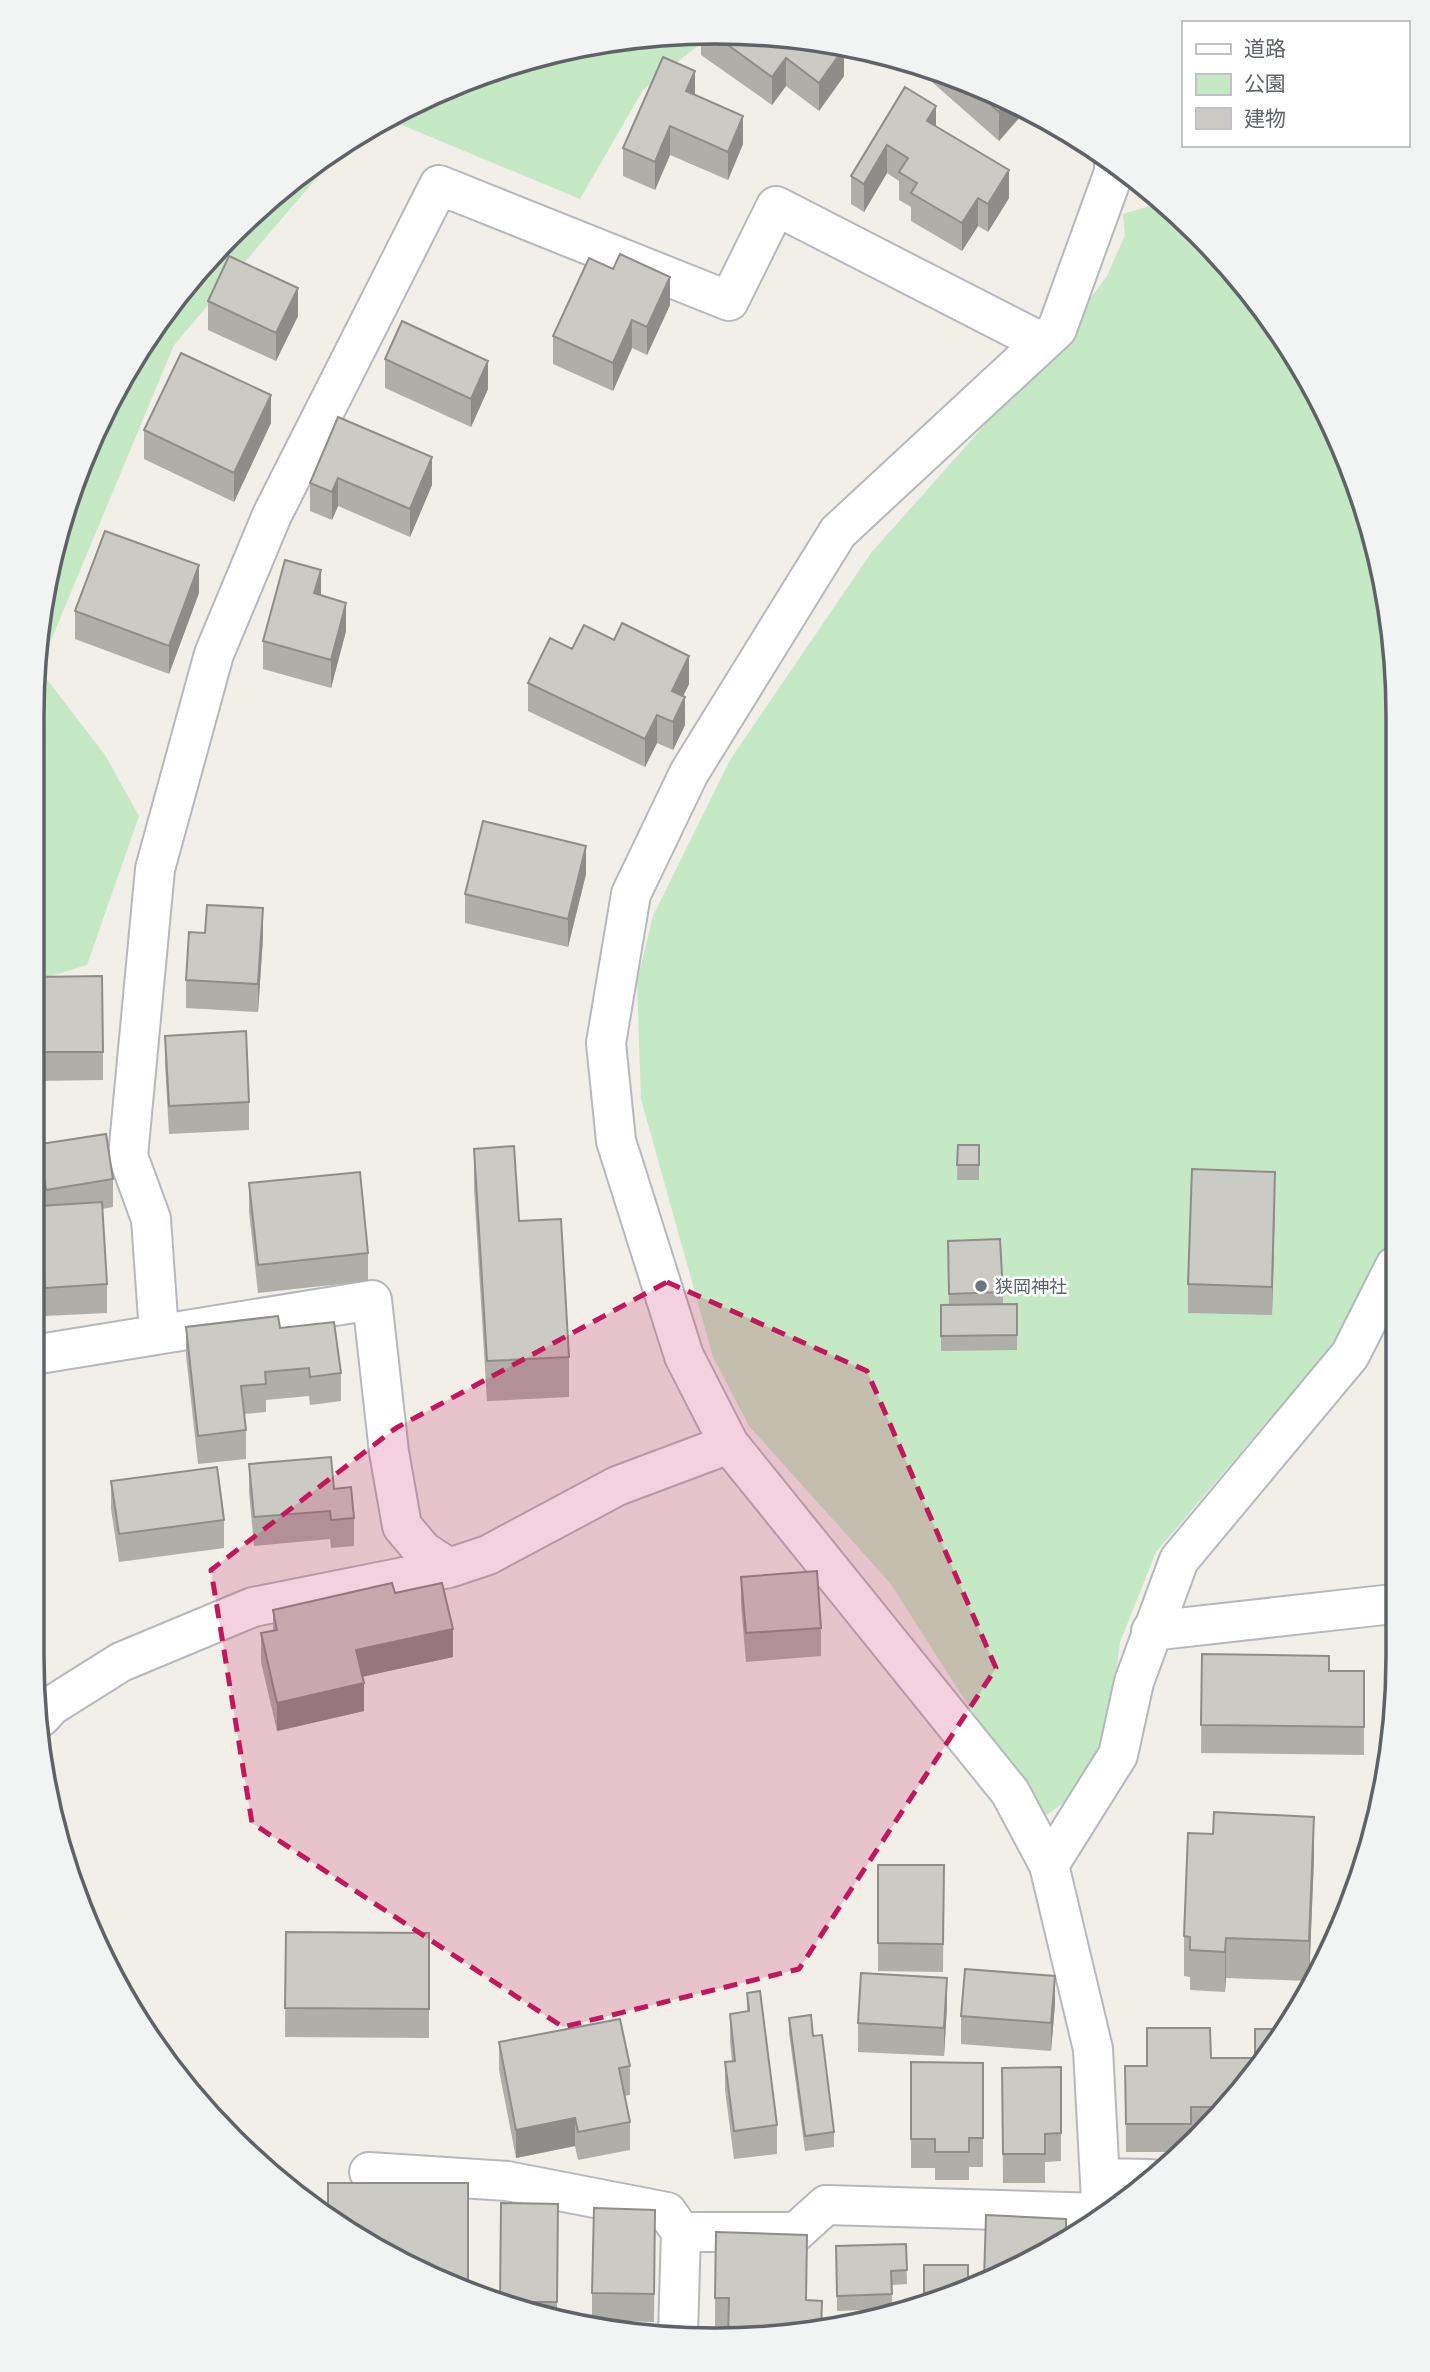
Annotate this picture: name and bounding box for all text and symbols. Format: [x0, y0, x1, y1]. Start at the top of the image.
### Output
legend [1182, 21, 1409, 147]
text: 道路 [1244, 35, 1286, 62]
text: 公園 [1244, 70, 1286, 97]
text: 建物 [1244, 105, 1286, 132]
place label: 狭岡神社 [995, 1275, 1067, 1298]
marker: 狭岡神社 [973, 1278, 989, 1294]

